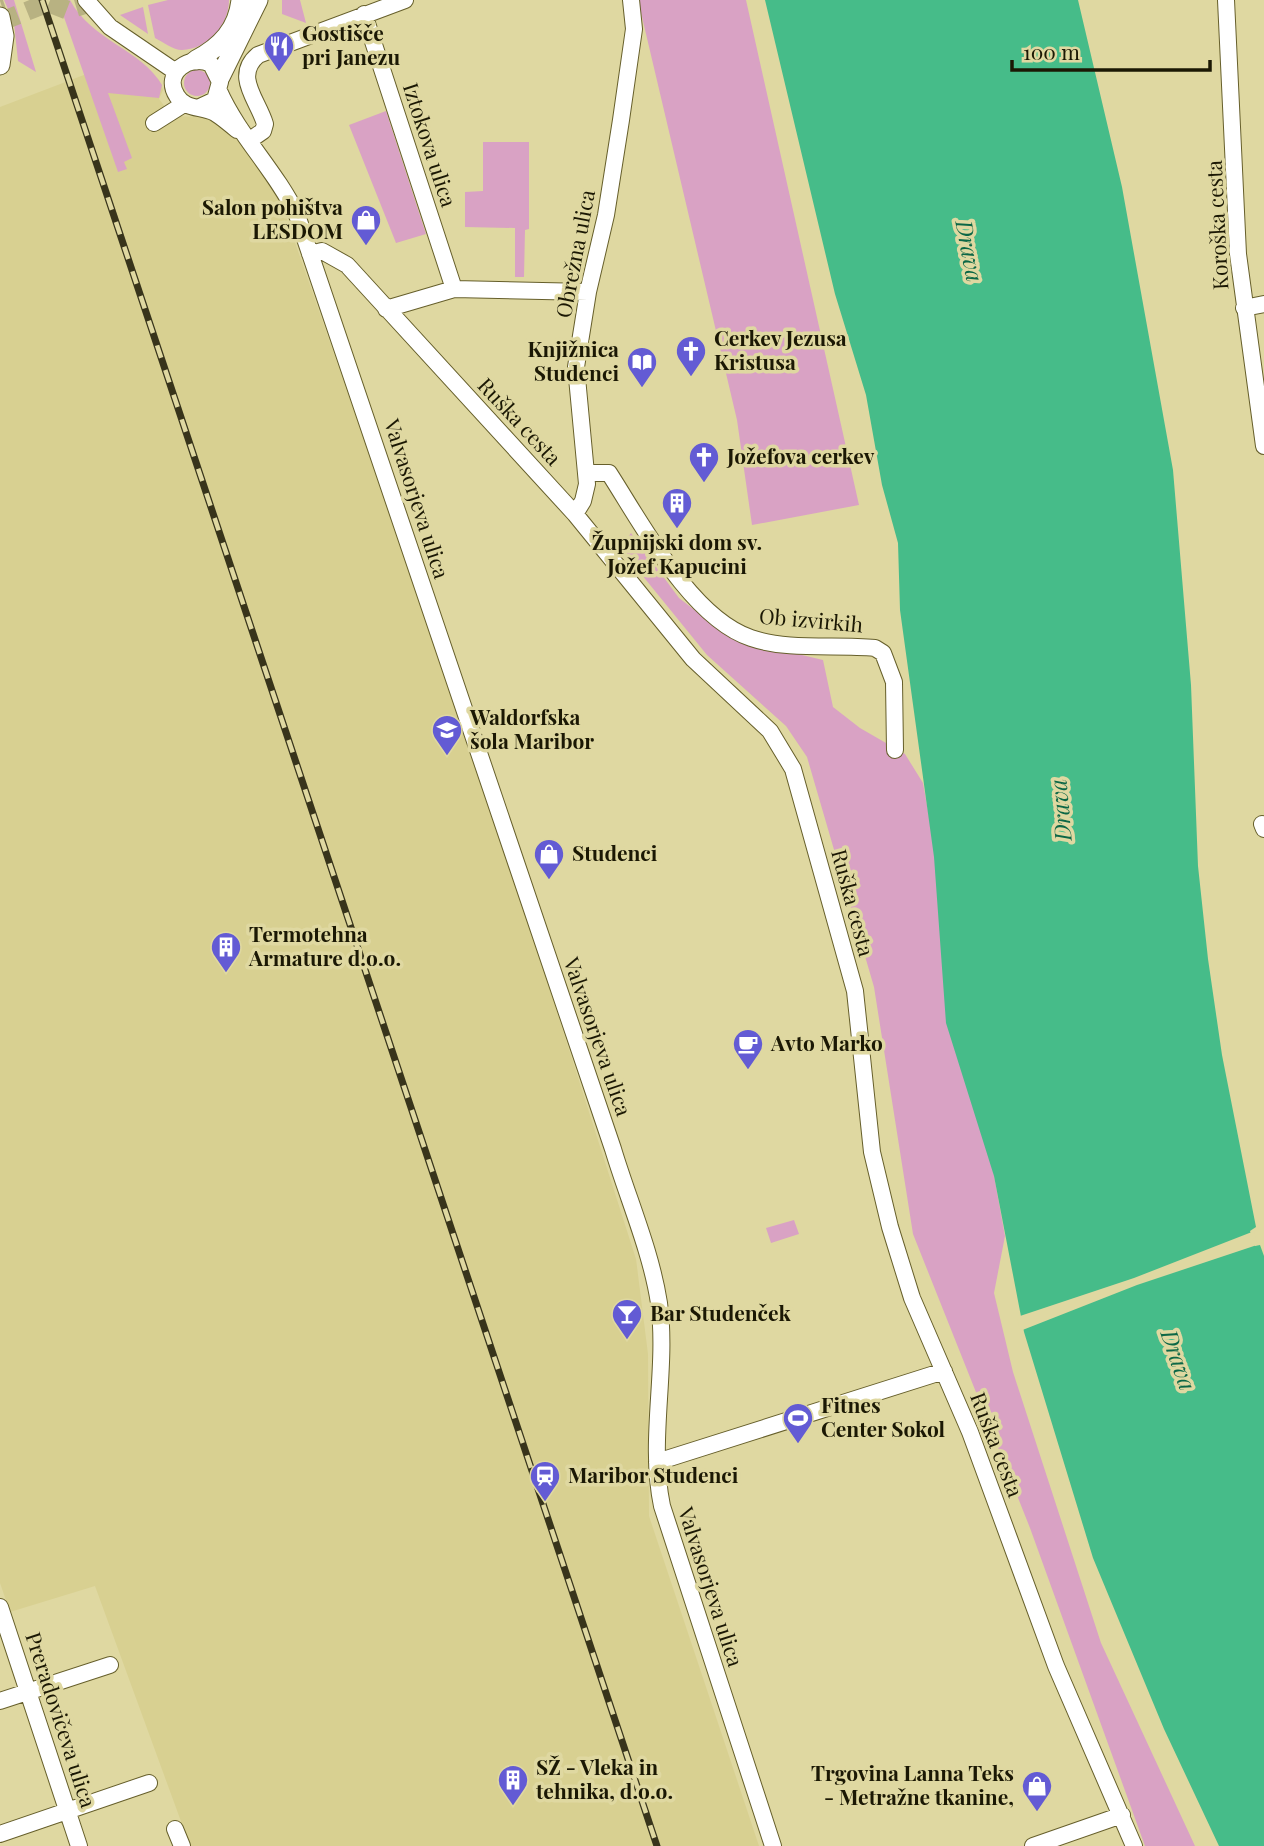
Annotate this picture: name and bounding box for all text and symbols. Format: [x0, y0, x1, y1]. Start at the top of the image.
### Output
place label: Gostišče pri Janezu [302, 18, 400, 70]
scale bar [1012, 28, 1210, 72]
restaurant icon: Gostišče pri Janezu [262, 29, 296, 73]
text: 100 m [1023, 37, 1080, 65]
street label: Iztokova ulica [398, 79, 464, 210]
street label: Koroška cesta [1199, 159, 1233, 291]
street label: Obrežna ulica [548, 187, 600, 320]
place label: Salon pohištva LESDOM [202, 192, 343, 244]
shop icon: Salon pohištva LESDOM [349, 203, 383, 247]
water label: Drava [949, 216, 992, 284]
place label: Cerkev Jezusa Kristusa [714, 323, 847, 375]
place label: Knjižnica Studenci [528, 334, 619, 386]
church icon: Cerkev Jezusa Kristusa [674, 334, 708, 378]
library icon: Knjižnica Studenci [625, 345, 659, 389]
street label: Ruška cesta [473, 371, 569, 471]
street label: Valvasorjeva ulica [379, 414, 457, 582]
church icon: Jožefova cerkev [687, 440, 721, 484]
place label: Jožefova cerkev [726, 441, 875, 469]
building icon: Župnijski dom sv. Jožef Kapucini [660, 486, 694, 530]
place label: Župnijski dom sv. Jožef Kapucini [592, 527, 762, 579]
street label: Ob izvirkih [758, 601, 865, 638]
place label: Waldorfska šola Maribor [469, 702, 594, 754]
school or university icon: Waldorfska šola Maribor [430, 713, 464, 757]
water label: Drava [1041, 778, 1078, 844]
shop icon: Studenci [532, 837, 566, 881]
place label: Studenci [572, 838, 658, 866]
street label: Ruška cesta [826, 846, 882, 960]
place label: Termotehna Armature d.o.o. [248, 919, 401, 971]
building icon: Termotehna Armature d.o.o. [209, 930, 243, 974]
street label: Valvasorjeva ulica [558, 952, 639, 1120]
cafe icon: Avto Marko [731, 1027, 765, 1071]
place label: Avto Marko [770, 1028, 883, 1056]
bar icon: Bar Studenček [610, 1297, 644, 1341]
place label: Bar Studenček [650, 1298, 792, 1326]
water label: Drava [1154, 1324, 1204, 1394]
street label: Ruška cesta [965, 1388, 1031, 1501]
place label: Fitnes Center Sokol [821, 1390, 946, 1442]
sports icon: Fitnes Center Sokol [781, 1401, 815, 1445]
station icon: Maribor Studenci [528, 1459, 562, 1503]
place label: Maribor Studenci [568, 1460, 739, 1488]
street label: Valvasorjeva ulica [673, 1502, 751, 1670]
street label: Preradovičeva ulica [20, 1628, 104, 1811]
place label: SŽ - Vleka in tehnika, d.o.o. [535, 1752, 673, 1804]
place label: Trgovina Lanna Teks - Metražne tkanine, [811, 1758, 1014, 1810]
building icon: SŽ - Vleka in tehnika, d.o.o. [496, 1763, 530, 1807]
shop icon: Trgovina Lanna Teks - Metražne tkanine, [1020, 1769, 1054, 1813]

